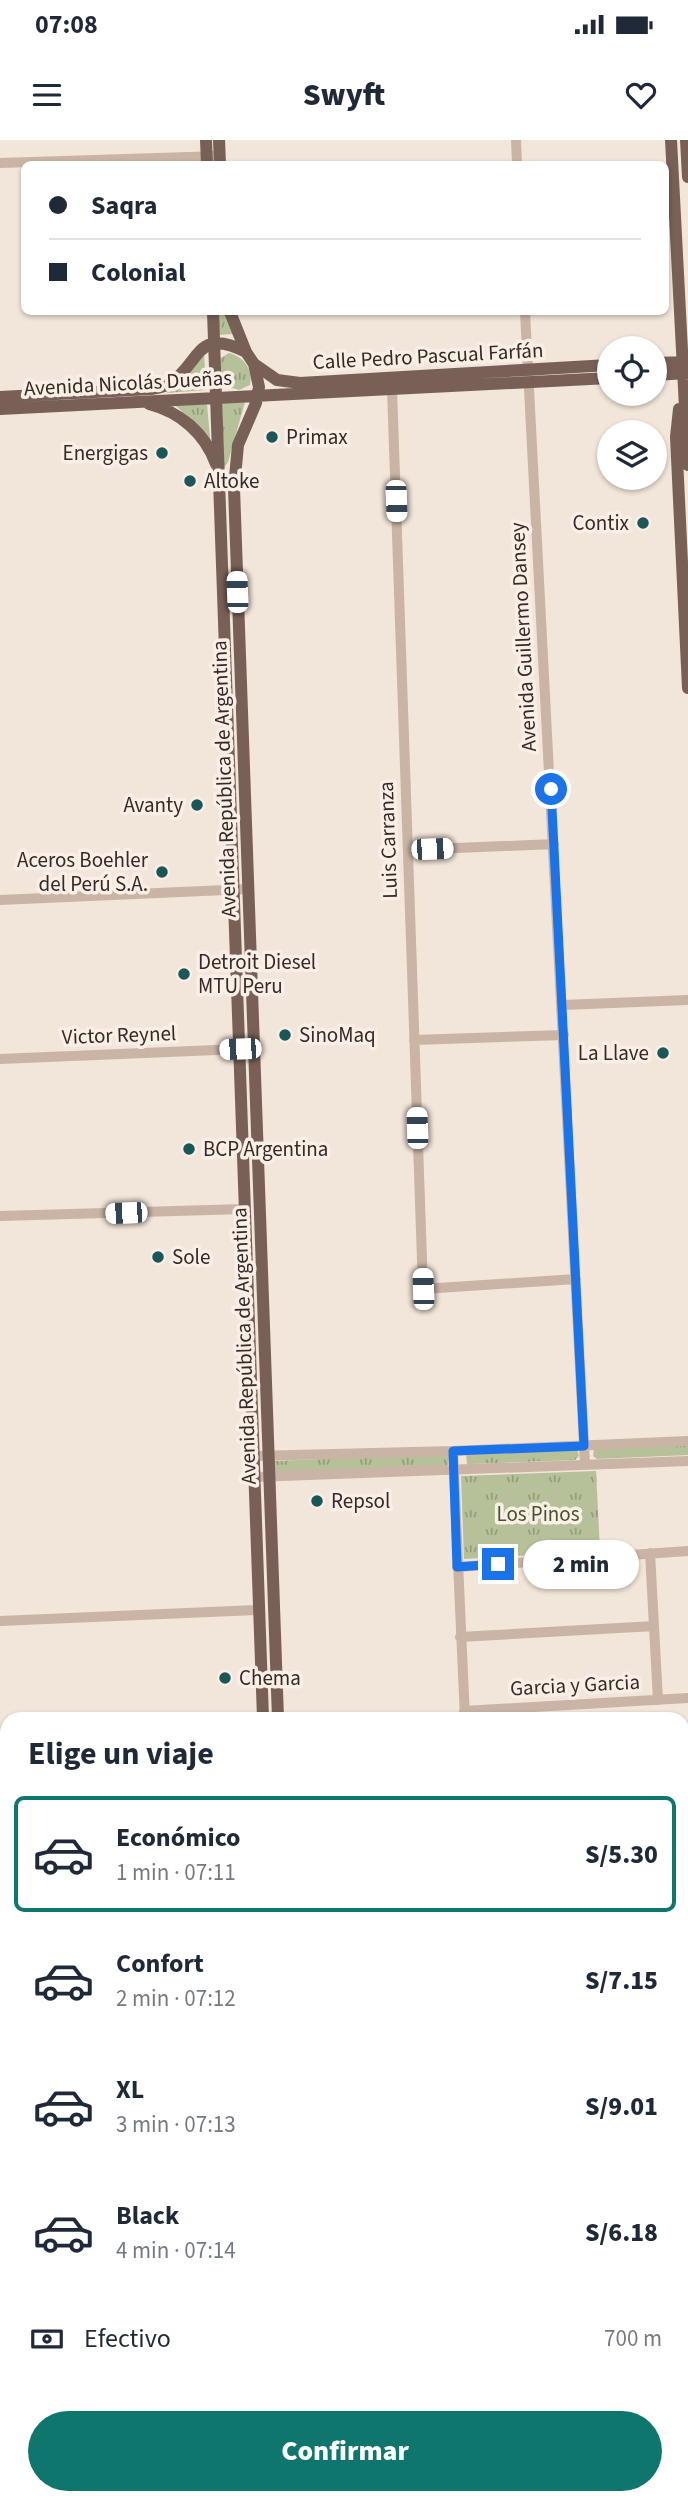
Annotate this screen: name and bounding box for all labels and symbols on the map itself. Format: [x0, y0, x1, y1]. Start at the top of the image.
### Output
street label: Calle Pedro Pascual Farfán [312, 335, 544, 377]
street label: Avenida Nicolás Dueñas [23, 363, 233, 403]
place label: Primax [286, 422, 348, 452]
marker: Primax [264, 429, 280, 445]
place label: Energigas [63, 438, 148, 468]
marker: Energigas [154, 445, 170, 461]
place label: Altoke [204, 466, 259, 496]
marker: Altoke [182, 473, 198, 489]
car [385, 480, 408, 522]
place label: Contix [573, 508, 630, 538]
marker: Contix [635, 515, 651, 531]
street label: Avenida Guillermo Dansey [502, 521, 544, 752]
car [226, 571, 249, 613]
street label: Avenida República de Argentina [204, 640, 244, 918]
route start [535, 773, 567, 805]
street label: Luis Carranza [371, 781, 405, 899]
place label: Avanty [123, 790, 183, 820]
marker: Avanty [189, 797, 205, 813]
car [411, 838, 454, 860]
place label: Aceros Boehler del Perú S.A. [17, 845, 149, 899]
marker: Aceros Boehler del Perú S.A. [154, 864, 170, 880]
place label: Detroit Diesel MTU Peru [198, 947, 316, 1001]
marker: Detroit Diesel MTU Peru [176, 966, 192, 982]
street label: Victor Reynel [61, 1018, 177, 1052]
place label: SinoMaq [299, 1020, 376, 1050]
marker: SinoMaq [277, 1027, 293, 1043]
car [219, 1038, 262, 1060]
place label: La Llave [578, 1038, 649, 1068]
marker: La Llave [655, 1045, 671, 1061]
car [406, 1107, 429, 1149]
place label: BCP Argentina [203, 1134, 328, 1164]
marker: BCP Argentina [181, 1141, 197, 1157]
car [105, 1202, 148, 1224]
street label: Avenida República de Argentina [224, 1207, 264, 1485]
place label: Sole [172, 1242, 210, 1272]
marker: Sole [150, 1249, 166, 1265]
car [412, 1268, 435, 1310]
place label: Repsol [331, 1486, 390, 1516]
marker: Repsol [309, 1493, 325, 1509]
park label: Los Pinos [497, 1499, 580, 1529]
callout: 2 min [522, 1540, 638, 1588]
route end [482, 1548, 514, 1580]
place label: Chema [239, 1663, 301, 1693]
street label: Garcia y Garcia [509, 1667, 641, 1703]
marker: Chema [217, 1670, 233, 1686]

